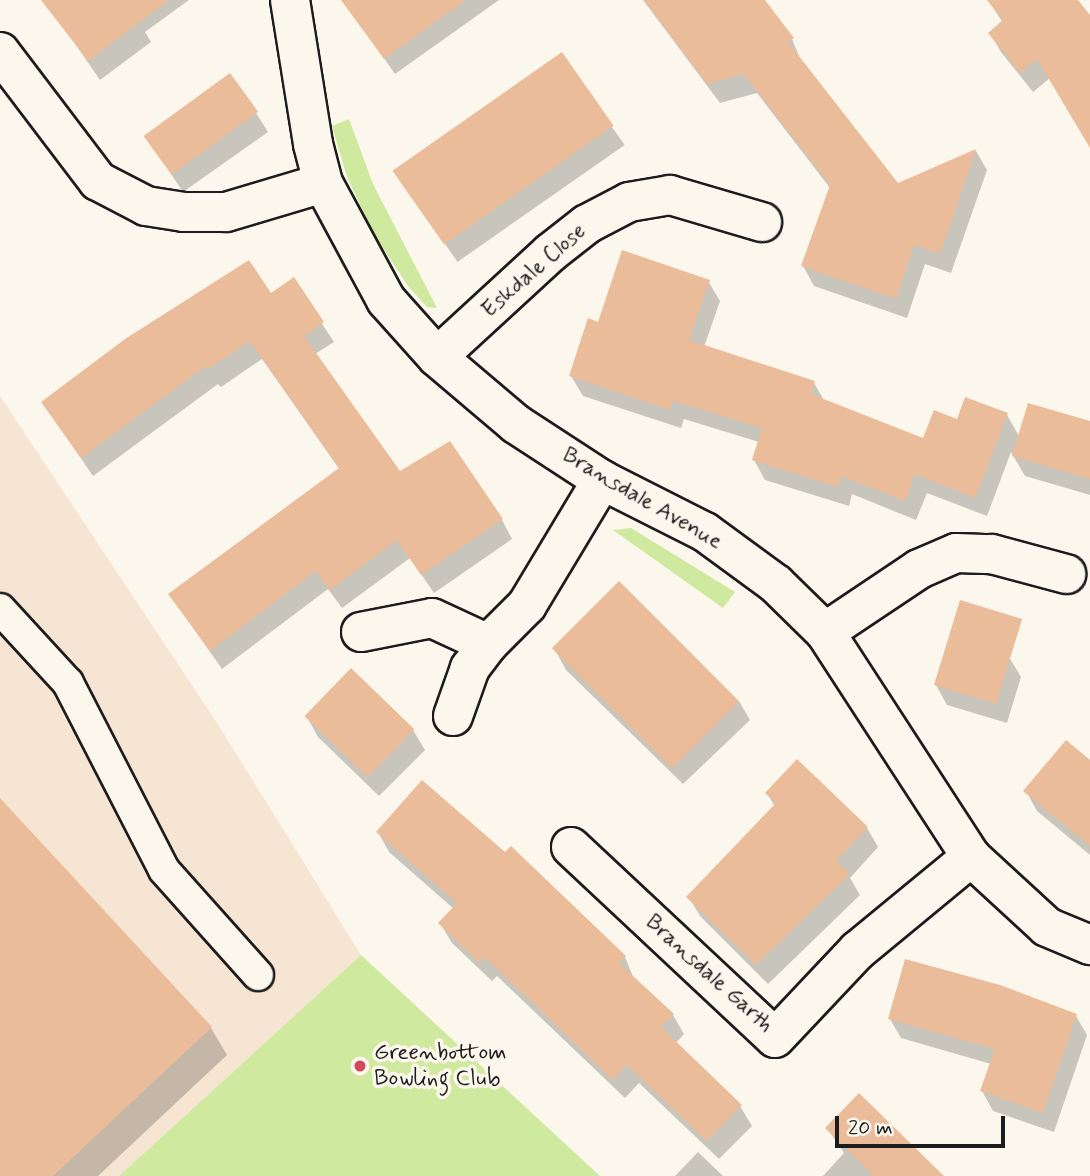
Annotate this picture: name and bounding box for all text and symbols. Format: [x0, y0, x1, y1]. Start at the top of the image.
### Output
street label: Eskdale Close [474, 217, 594, 325]
street label: Bransdale Avenue [557, 442, 727, 556]
street label: Bransdale Garth [639, 909, 779, 1039]
place label: Greenbottom Bowling Club [374, 1039, 507, 1093]
marker: Greenbottom Bowling Club [352, 1058, 368, 1074]
scale bar [838, 1102, 1008, 1146]
text: 20 m [848, 1114, 893, 1142]

